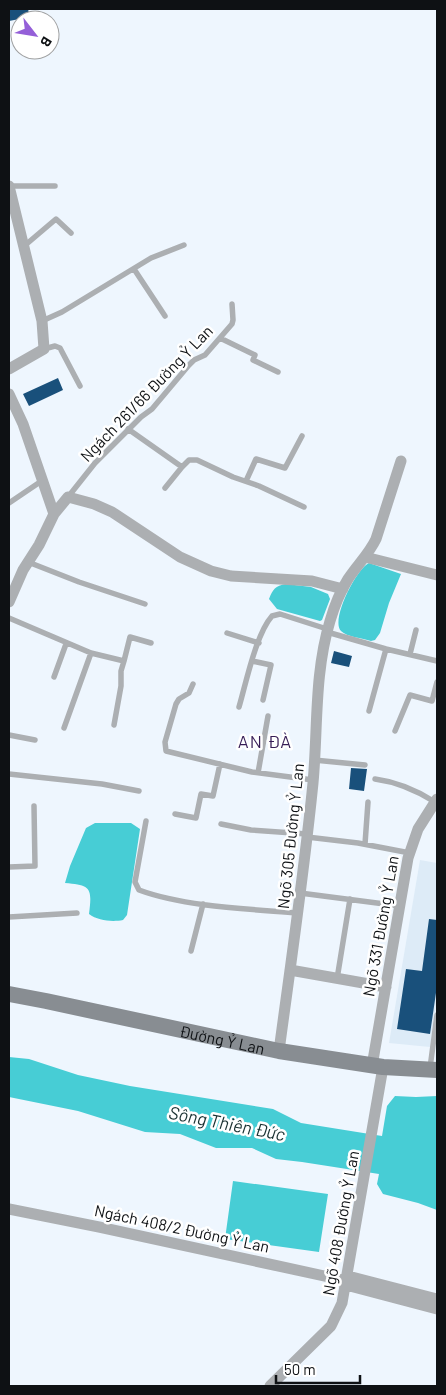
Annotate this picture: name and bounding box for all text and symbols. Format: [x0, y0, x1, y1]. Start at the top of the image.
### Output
north arrow [10, 10, 60, 60]
text: B [37, 34, 56, 50]
street label: Ngách 261/66 Đường Ỷ Lan [76, 321, 216, 465]
district label: AN ĐÀ [238, 730, 292, 752]
street label: Ngõ 305 Đường Ỷ Lan [273, 762, 307, 910]
street label: Ngõ 331 Đường Ỷ Lan [358, 854, 402, 998]
street label: Đường Ỷ Lan [178, 1020, 267, 1057]
water label: Sông Thiên Đức [167, 1101, 287, 1145]
street label: Ngõ 408 Đường Ỷ Lan [318, 1149, 362, 1297]
street label: Ngách 408/2 Đường Ỷ Lan [93, 1200, 271, 1256]
scale bar [276, 1352, 360, 1384]
text: 50 m [284, 1360, 316, 1378]

